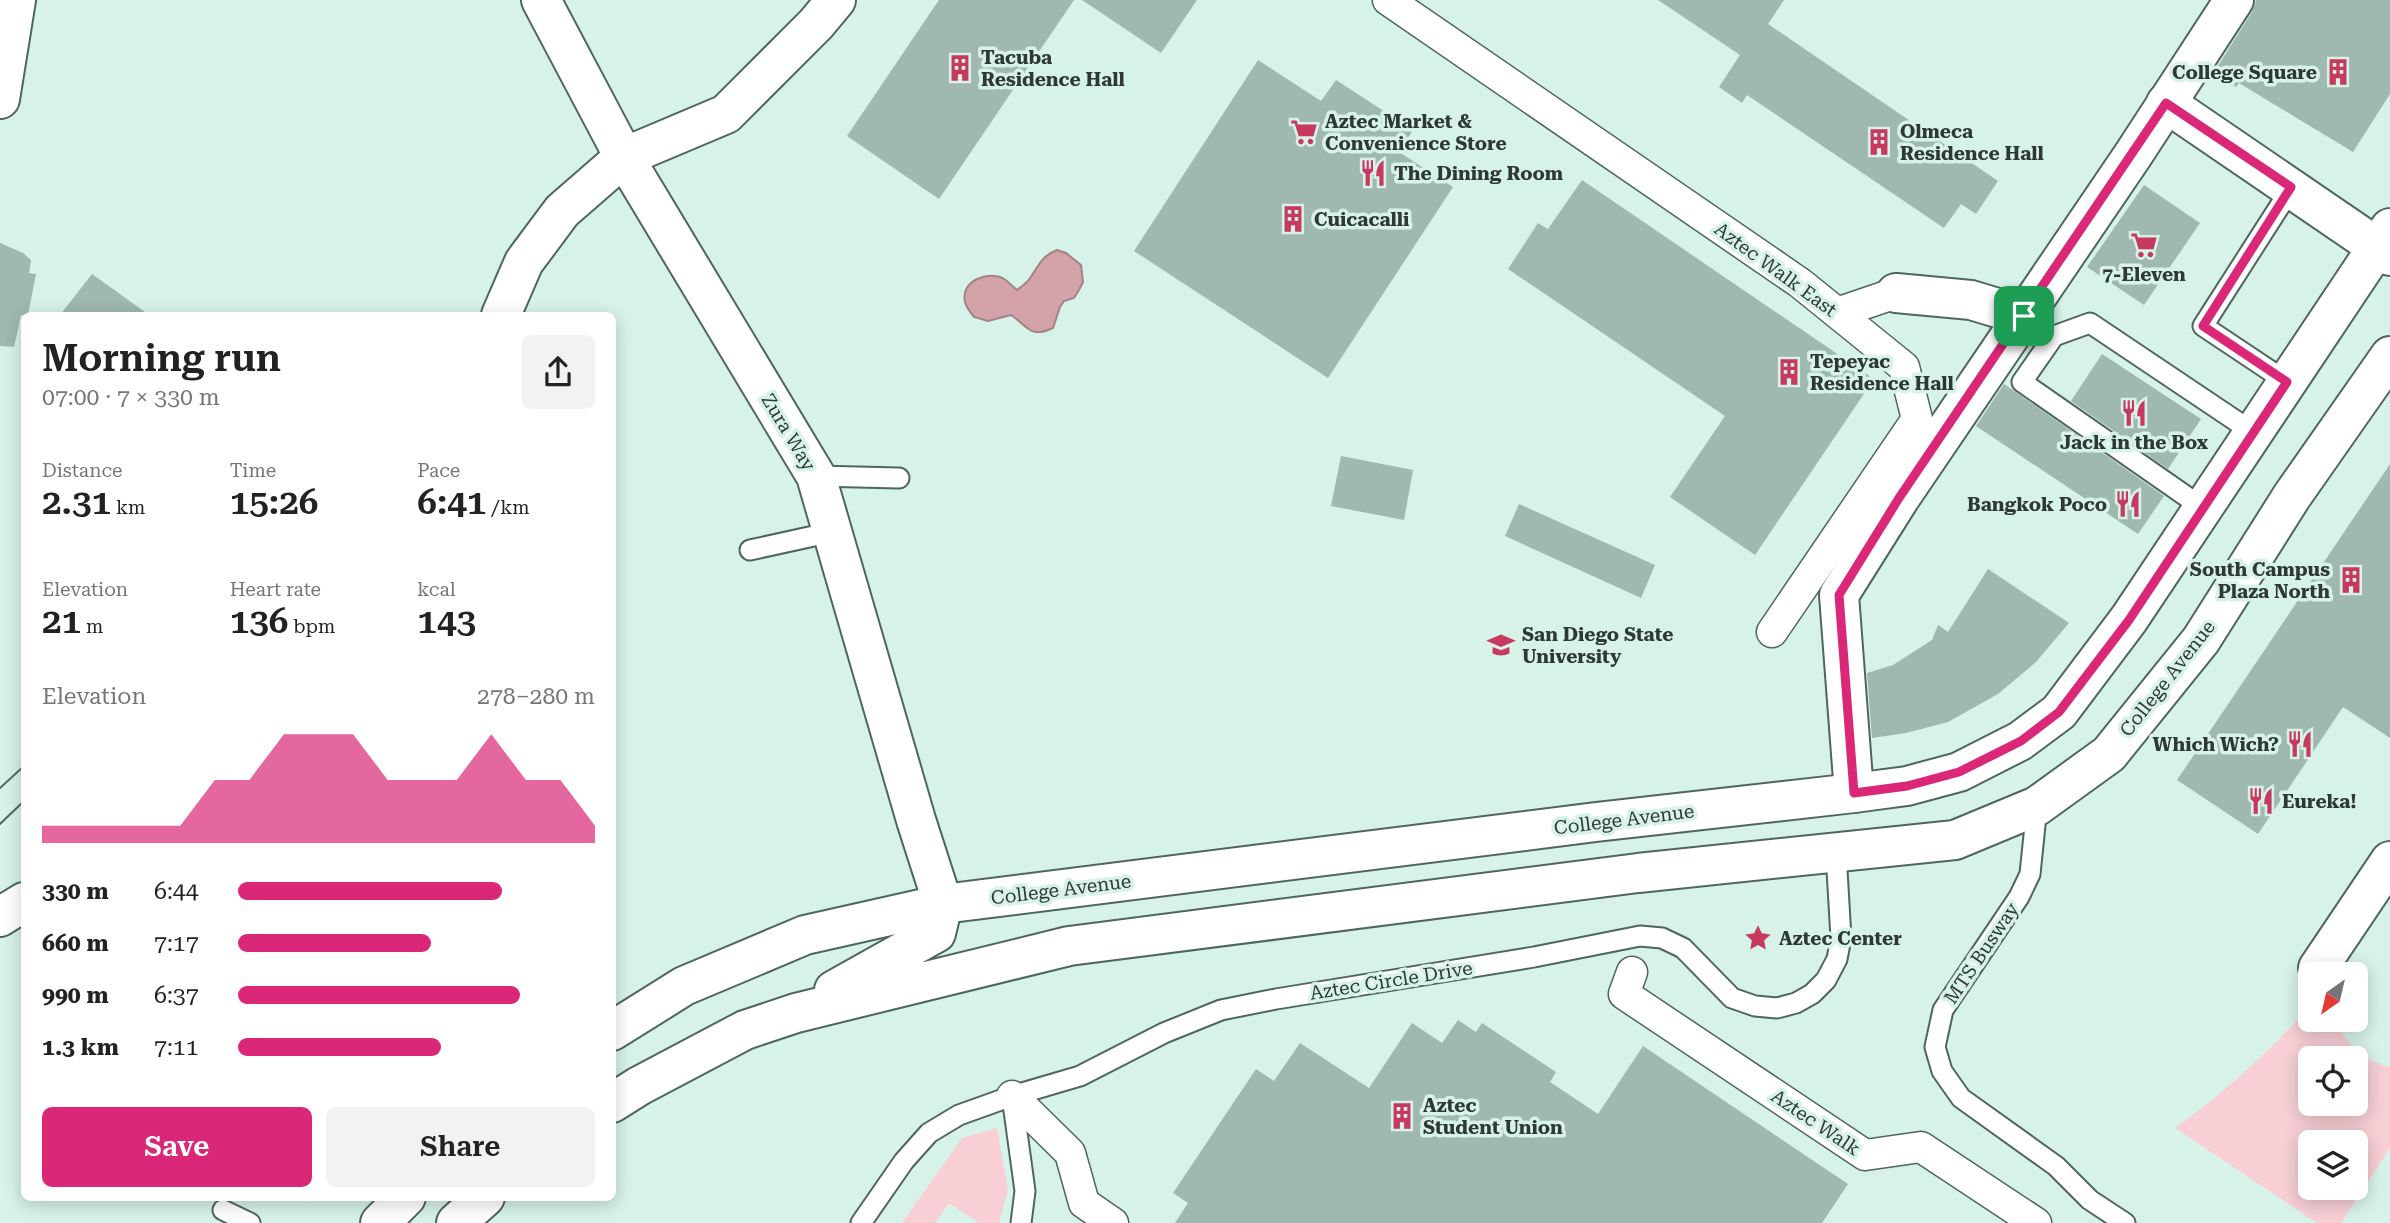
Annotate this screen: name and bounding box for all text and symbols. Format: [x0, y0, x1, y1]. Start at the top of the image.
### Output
place label: Tacuba Residence Hall [981, 46, 1125, 91]
building icon: Tacuba Residence Hall [945, 53, 975, 83]
building icon: College Square [2323, 57, 2353, 87]
place label: College Square [2172, 61, 2317, 84]
place label: Aztec Market & Convenience Store [1325, 110, 1507, 155]
supermarket icon: Aztec Market & Convenience Store [1289, 117, 1319, 147]
place label: Olmeca Residence Hall [1900, 120, 2044, 165]
building icon: Olmeca Residence Hall [1864, 127, 1894, 157]
restaurant icon: The Dining Room [1358, 158, 1388, 188]
place label: The Dining Room [1394, 162, 1564, 185]
building icon: Cuicacalli [1278, 204, 1308, 234]
place label: Cuicacalli [1314, 208, 1409, 231]
street label: Aztec Walk East [1710, 217, 1841, 322]
supermarket icon: 7-Eleven [2129, 230, 2159, 260]
place label: 7-Eleven [2102, 263, 2186, 286]
pin [1994, 286, 2054, 346]
icon: arrive [2005, 297, 2043, 335]
button: share [521, 335, 595, 409]
text: Morning run [42, 336, 281, 380]
place label: Tepeyac Residence Hall [1810, 350, 1954, 395]
building icon: Tepeyac Residence Hall [1774, 357, 1804, 387]
text: 07:00 · 7 × 330 m [42, 384, 220, 411]
street label: Zura Way [757, 390, 821, 476]
restaurant icon: Jack in the Box [2119, 398, 2149, 428]
place label: Jack in the Box [2060, 431, 2209, 454]
text: Distance [42, 459, 122, 482]
text: Time [230, 459, 276, 482]
text: Pace [417, 459, 460, 482]
text: 2.31 [42, 482, 111, 523]
text: 15:26 [230, 482, 318, 523]
text: 6:41 [417, 482, 486, 523]
restaurant icon: Bangkok Poco [2113, 489, 2143, 519]
place label: Bangkok Poco [1967, 493, 2107, 516]
text: km [111, 496, 145, 519]
text: /km [486, 496, 530, 519]
place label: South Campus Plaza North [2190, 558, 2330, 603]
building icon: South Campus Plaza North [2336, 565, 2366, 595]
text: Elevation [42, 578, 128, 601]
text: Heart rate [230, 578, 321, 601]
text: kcal [417, 578, 456, 601]
text: 21 [42, 601, 81, 642]
text: 136 [230, 601, 288, 642]
text: 143 [417, 601, 476, 642]
text: m [81, 615, 103, 638]
text: bpm [288, 615, 335, 638]
street label: College Avenue [2115, 616, 2220, 741]
place label: San Diego State University [1522, 623, 1673, 668]
school or university icon: San Diego State University [1486, 630, 1516, 660]
text: Elevation [42, 683, 146, 710]
text: 278–280 m [477, 683, 595, 710]
restaurant icon: Which Wich? [2285, 729, 2315, 759]
place label: Which Wich? [2153, 733, 2279, 756]
restaurant icon: Eureka! [2246, 786, 2276, 816]
place label: Eureka! [2282, 790, 2356, 813]
street label: College Avenue [1553, 799, 1696, 840]
street label: College Avenue [990, 869, 1133, 910]
text: 330 m [42, 878, 109, 905]
text: 6:44 [154, 878, 199, 905]
street label: MTS Busway [1939, 898, 2024, 1008]
place icon: Aztec Center [1743, 923, 1773, 953]
place label: Aztec Center [1779, 927, 1902, 950]
text: 660 m [42, 930, 109, 957]
text: 7:17 [154, 930, 199, 957]
street label: Aztec Circle Drive [1308, 956, 1474, 1005]
north arrow [2298, 962, 2368, 1032]
map controls [2298, 962, 2368, 1200]
text: 990 m [42, 982, 109, 1009]
text: 6:37 [154, 982, 199, 1009]
text: 1.3 km [42, 1034, 119, 1061]
text: 7:11 [154, 1034, 199, 1061]
button: locate [2298, 1046, 2368, 1116]
street label: Aztec Walk [1767, 1084, 1864, 1161]
place label: Aztec Student Union [1423, 1094, 1563, 1139]
building icon: Aztec Student Union [1387, 1101, 1417, 1131]
button: Save [42, 1107, 312, 1187]
button: Share [326, 1107, 595, 1187]
button: layers [2298, 1130, 2368, 1200]

